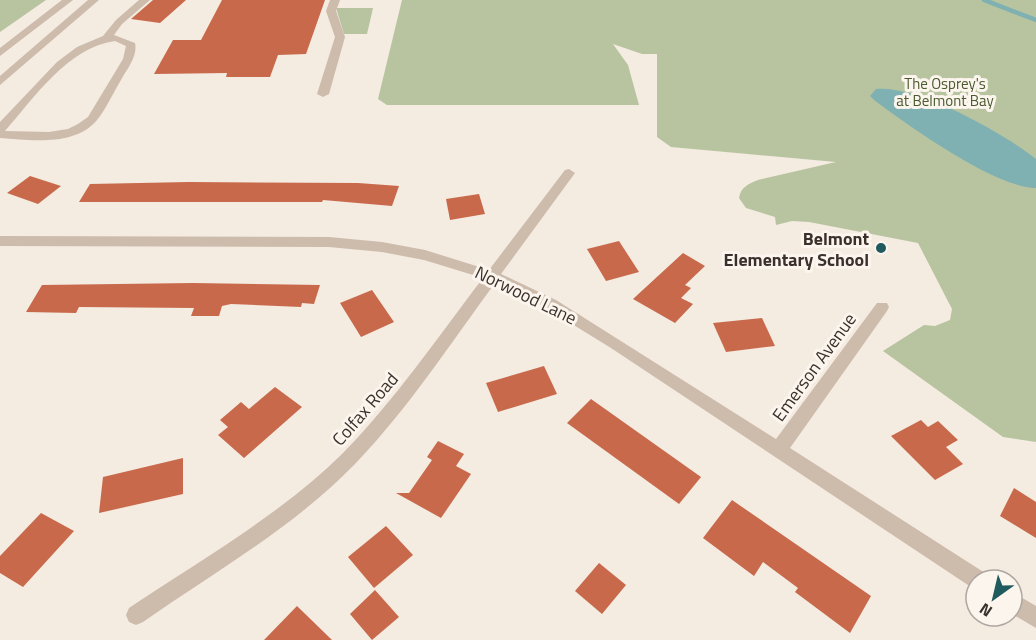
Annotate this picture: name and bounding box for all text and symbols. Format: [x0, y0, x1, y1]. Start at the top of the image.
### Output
park label: The Osprey's at Belmont Bay [896, 72, 994, 112]
place label: Belmont Elementary School [724, 225, 869, 273]
marker: Belmont Elementary School [874, 241, 888, 255]
street label: Norwood Lane [471, 259, 581, 331]
street label: Emerson Avenue [765, 307, 863, 427]
street label: Colfax Road [326, 366, 404, 452]
north arrow [964, 568, 1024, 628]
text: N [974, 597, 997, 623]

